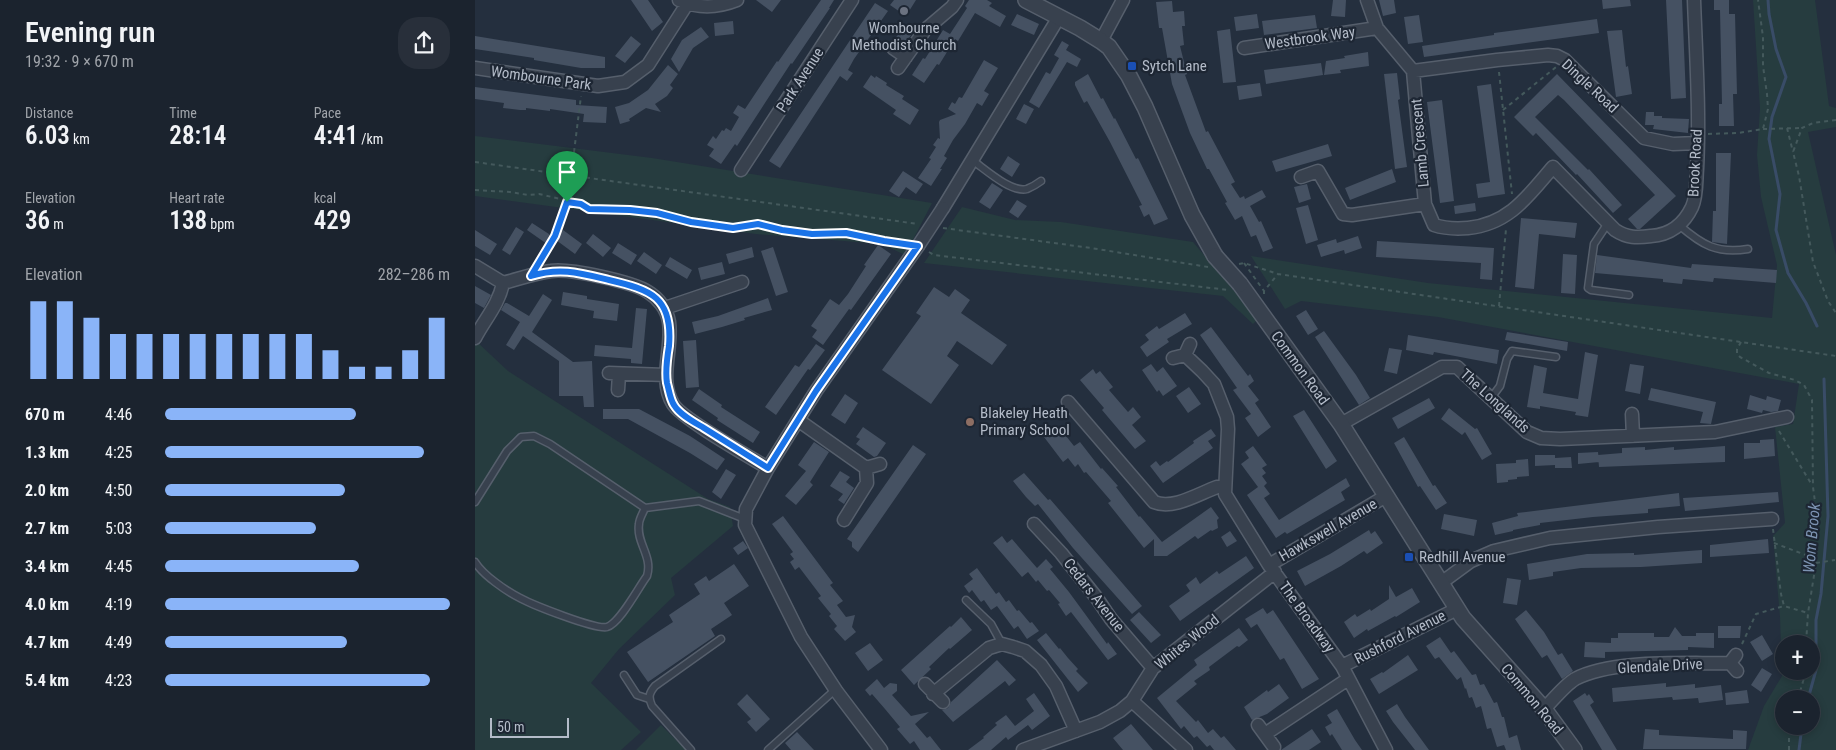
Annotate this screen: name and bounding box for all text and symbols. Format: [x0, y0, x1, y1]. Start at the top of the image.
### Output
marker: Wombourne Methodist Church [898, 5, 910, 17]
text: Evening run [25, 16, 155, 49]
button: share [398, 17, 450, 69]
place label: Wombourne Methodist Church [852, 19, 956, 54]
street label: Westbrook Way [1264, 23, 1356, 53]
street label: Park Avenue [772, 44, 828, 116]
text: 19:32 · 9 × 670 m [25, 52, 134, 71]
street label: Dingle Road [1558, 55, 1622, 117]
place label: Sytch Lane [1142, 57, 1207, 75]
marker: Sytch Lane [1126, 60, 1138, 72]
street label: Wombourne Park [490, 62, 593, 94]
street label: Lamb Crescent [1407, 98, 1433, 188]
text: Distance [25, 105, 73, 121]
text: Time [169, 105, 197, 121]
text: Pace [314, 105, 341, 121]
text: 6.03 [25, 121, 70, 150]
text: 28:14 [169, 121, 226, 150]
text: 4:41 [314, 121, 358, 150]
street label: Brook Road [1684, 129, 1706, 197]
text: km [70, 131, 90, 147]
text: /km [358, 131, 383, 147]
pin [546, 151, 588, 202]
icon: arrive [553, 158, 581, 186]
text: Elevation [25, 190, 75, 206]
text: Heart rate [169, 190, 225, 206]
text: kcal [314, 190, 336, 206]
text: 36 [25, 206, 50, 235]
text: 138 [169, 206, 207, 235]
text: 429 [314, 206, 351, 235]
text: m [50, 216, 64, 232]
text: bpm [207, 216, 235, 232]
text: Elevation [25, 265, 83, 284]
text: 282–286 m [378, 265, 450, 284]
street label: Common Road [1267, 328, 1333, 408]
street label: The Longlands [1457, 365, 1533, 437]
place label: Blakeley Heath Primary School [980, 404, 1070, 439]
text: 670 m [25, 405, 65, 424]
text: 4:46 [105, 405, 132, 424]
marker: Blakeley Heath Primary School [964, 416, 976, 428]
text: 1.3 km [25, 443, 69, 462]
text: 4:25 [105, 443, 132, 462]
text: 2.0 km [25, 481, 69, 500]
text: 4:50 [105, 481, 132, 500]
street label: Hawkswell Avenue [1276, 495, 1380, 565]
water label: Wom Brook [1799, 501, 1824, 574]
text: 2.7 km [25, 519, 69, 538]
text: 5:03 [105, 519, 132, 538]
place label: Redhill Avenue [1419, 548, 1506, 566]
marker: Redhill Avenue [1403, 551, 1415, 563]
street label: Cedars Avenue [1060, 555, 1128, 635]
text: 3.4 km [25, 557, 69, 576]
text: 4:45 [105, 557, 132, 576]
street label: The Broadway [1275, 578, 1339, 656]
text: 4.0 km [25, 595, 69, 614]
text: 4:19 [105, 595, 132, 614]
street label: Rushford Avenue [1351, 606, 1449, 668]
street label: Whites Wood [1151, 611, 1223, 673]
text: 4.7 km [25, 633, 69, 652]
text: 4:49 [105, 633, 132, 652]
map controls [1775, 635, 1820, 735]
button: + [1775, 635, 1820, 680]
street label: Glendale Drive [1617, 655, 1703, 677]
street label: Common Road [1497, 660, 1567, 738]
text: 5.4 km [25, 671, 69, 690]
text: 4:23 [105, 671, 132, 690]
button: − [1775, 690, 1820, 735]
scale bar [490, 715, 569, 738]
text: 50 m [497, 719, 525, 735]

